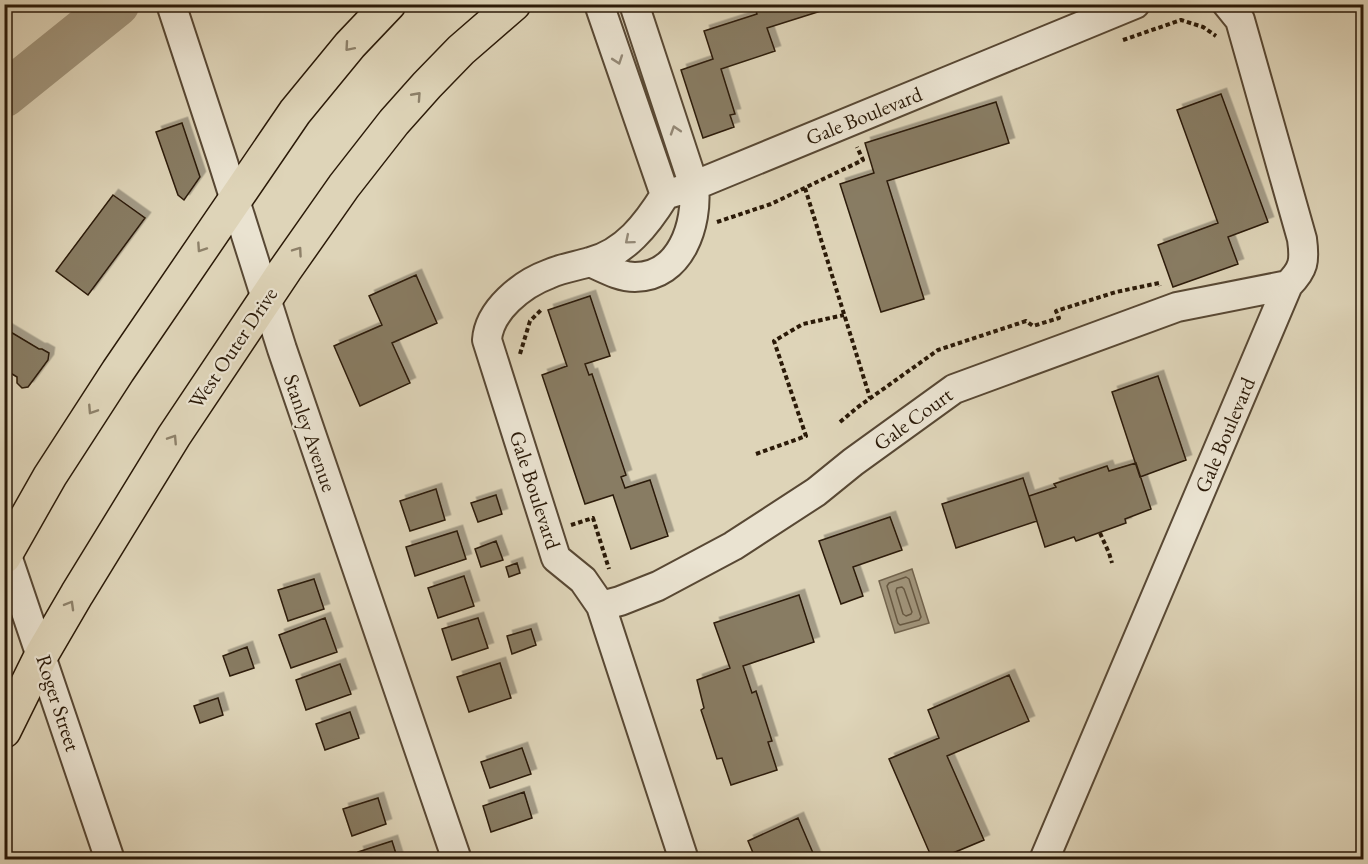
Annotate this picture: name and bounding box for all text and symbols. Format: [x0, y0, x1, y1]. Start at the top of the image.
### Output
one-way arrow [345, 40, 356, 51]
one-way arrow [610, 54, 623, 65]
street label: Gale Boulevard [802, 80, 926, 151]
one-way arrow [410, 92, 421, 103]
one-way arrow [670, 125, 683, 136]
one-way arrow [625, 233, 636, 244]
one-way arrow [197, 241, 208, 252]
one-way arrow [291, 247, 302, 258]
street label: West Outer Drive [182, 282, 283, 414]
street label: Stanley Avenue [278, 370, 343, 495]
street label: Gale Boulevard [1188, 373, 1261, 497]
street label: Gale Court [868, 381, 958, 456]
one-way arrow [88, 404, 100, 414]
street label: Gale Boulevard [504, 427, 567, 553]
one-way arrow [165, 435, 177, 445]
one-way arrow [63, 601, 74, 611]
street label: Roger Street [30, 651, 87, 755]

